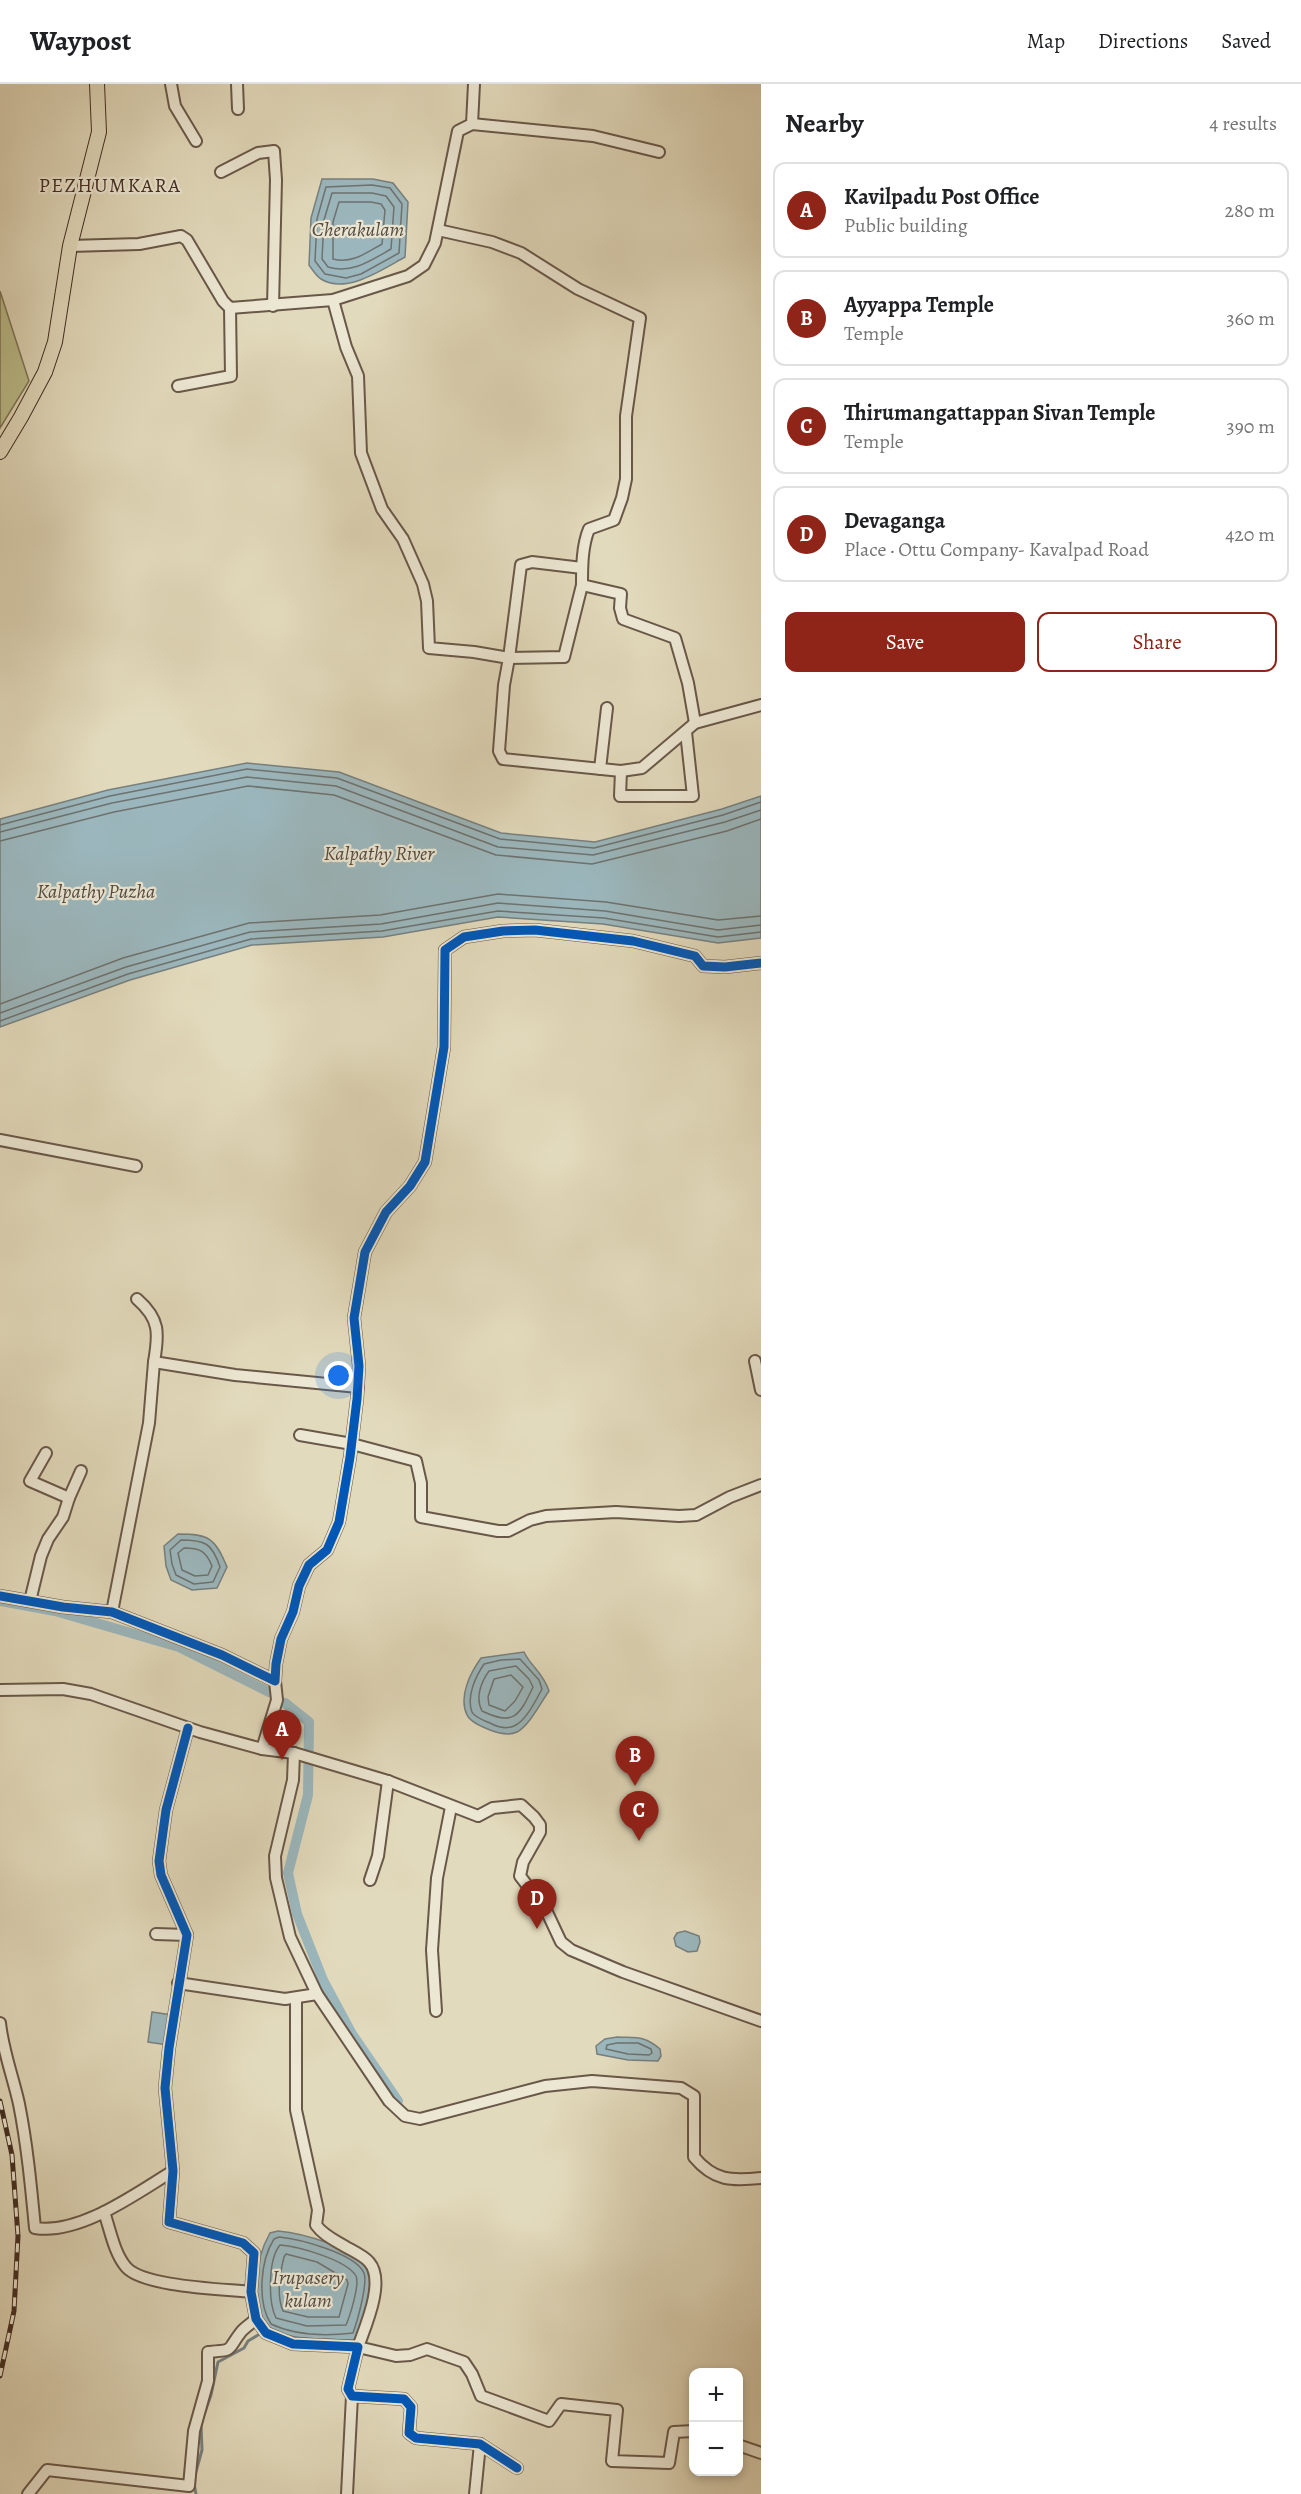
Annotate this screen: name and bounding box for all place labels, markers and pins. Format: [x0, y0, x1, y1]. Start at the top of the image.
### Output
pin: A [262, 1710, 302, 1760]
pin: B [616, 1736, 654, 1786]
pin: C [620, 1792, 658, 1841]
pin: D [518, 1880, 556, 1929]

